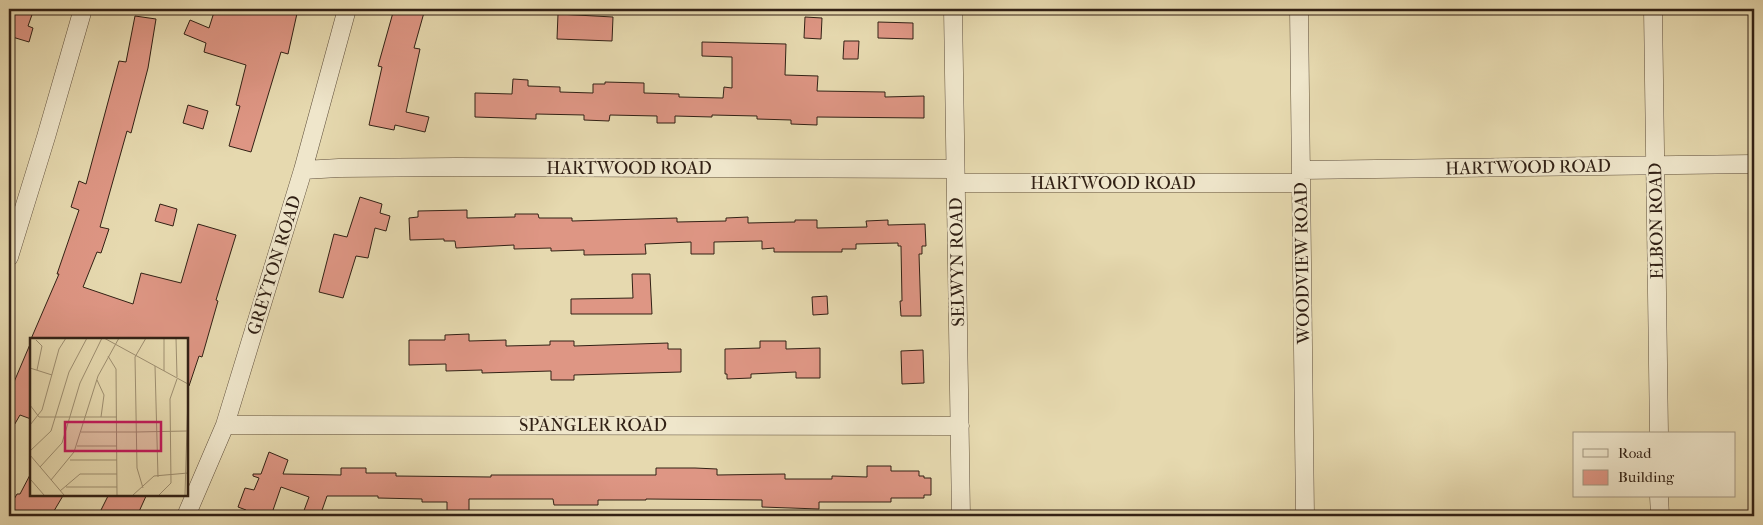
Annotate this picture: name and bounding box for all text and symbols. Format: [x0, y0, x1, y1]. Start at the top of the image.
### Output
street label: HARTWOOD ROAD [1445, 156, 1611, 179]
street label: HARTWOOD ROAD [546, 158, 712, 179]
street label: ELBON ROAD [1645, 162, 1668, 280]
street label: HARTWOOD ROAD [1030, 173, 1196, 194]
street label: WOODVIEW ROAD [1291, 182, 1314, 345]
street label: GREYTON ROAD [243, 193, 306, 337]
street label: SELWYN ROAD [946, 197, 969, 327]
inset map [30, 338, 188, 495]
street label: SPANGLER ROAD [519, 415, 667, 436]
legend [1573, 432, 1736, 498]
text: Road [1618, 444, 1652, 462]
text: Building [1618, 468, 1675, 486]

